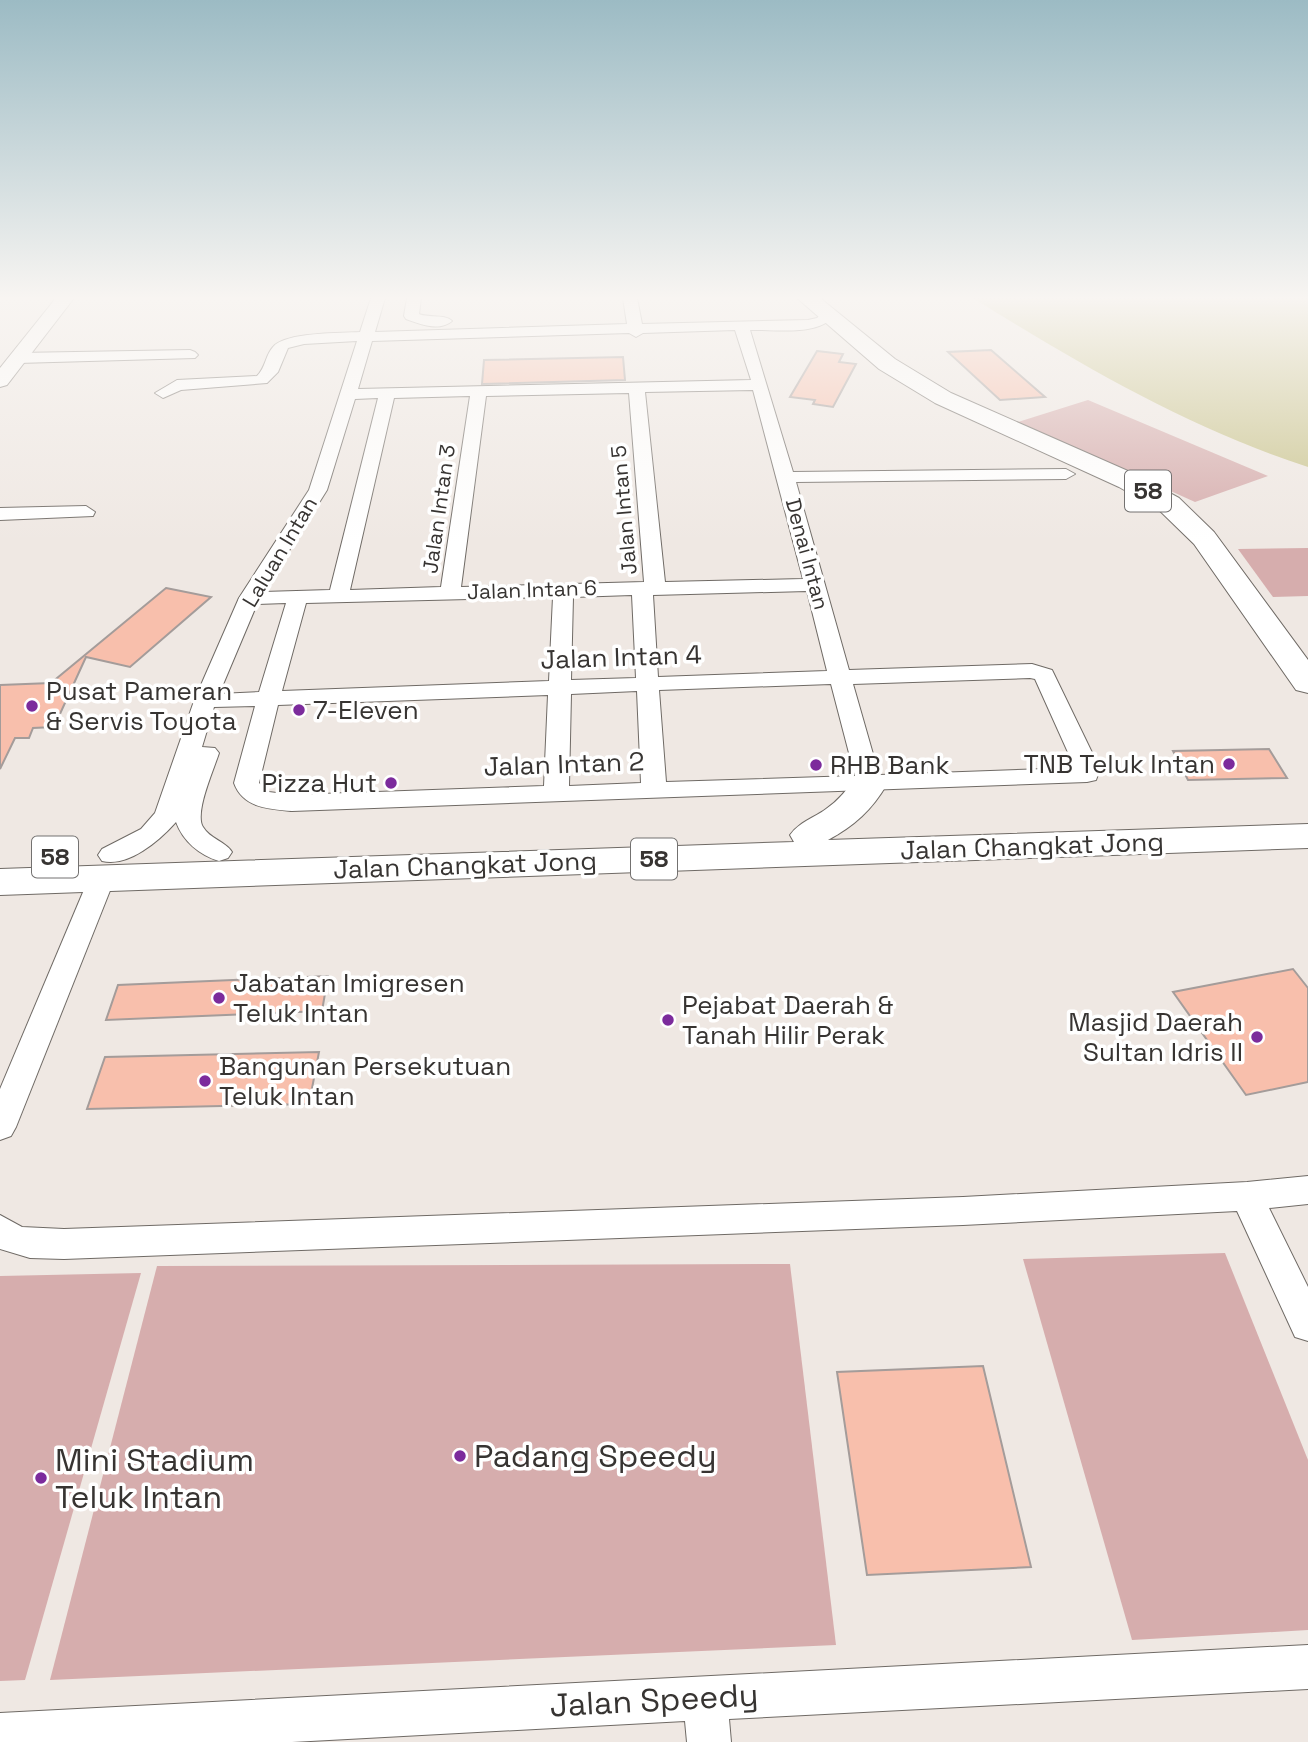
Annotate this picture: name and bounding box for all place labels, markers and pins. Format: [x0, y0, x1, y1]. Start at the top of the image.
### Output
place label: Pusat Pameran & Servis Toyota [46, 674, 237, 738]
place label: 7-Eleven [313, 693, 419, 727]
marker: Pusat Pameran & Servis Toyota [24, 698, 40, 714]
marker: 7-Eleven [291, 702, 307, 718]
place label: TNB Teluk Intan [1024, 747, 1215, 781]
place label: RHB Bank [830, 748, 949, 782]
marker: TNB Teluk Intan [1221, 756, 1237, 772]
marker: RHB Bank [808, 757, 824, 773]
place label: Pizza Hut [261, 766, 377, 800]
marker: Pizza Hut [383, 775, 399, 791]
place label: Jabatan Imigresen Teluk Intan [233, 966, 465, 1030]
place label: Pejabat Daerah & Tanah Hilir Perak [682, 988, 894, 1052]
marker: Jabatan Imigresen Teluk Intan [211, 990, 227, 1006]
place label: Masjid Daerah Sultan Idris II [1068, 1005, 1243, 1069]
marker: Pejabat Daerah & Tanah Hilir Perak [660, 1012, 676, 1028]
marker: Masjid Daerah Sultan Idris II [1249, 1029, 1265, 1045]
place label: Bangunan Persekutuan Teluk Intan [219, 1049, 511, 1113]
marker: Bangunan Persekutuan Teluk Intan [197, 1073, 213, 1089]
place label: Padang Speedy [474, 1436, 717, 1476]
place label: Mini Stadium Teluk Intan [55, 1440, 254, 1517]
marker: Padang Speedy [452, 1448, 468, 1464]
marker: Mini Stadium Teluk Intan [33, 1470, 49, 1486]

